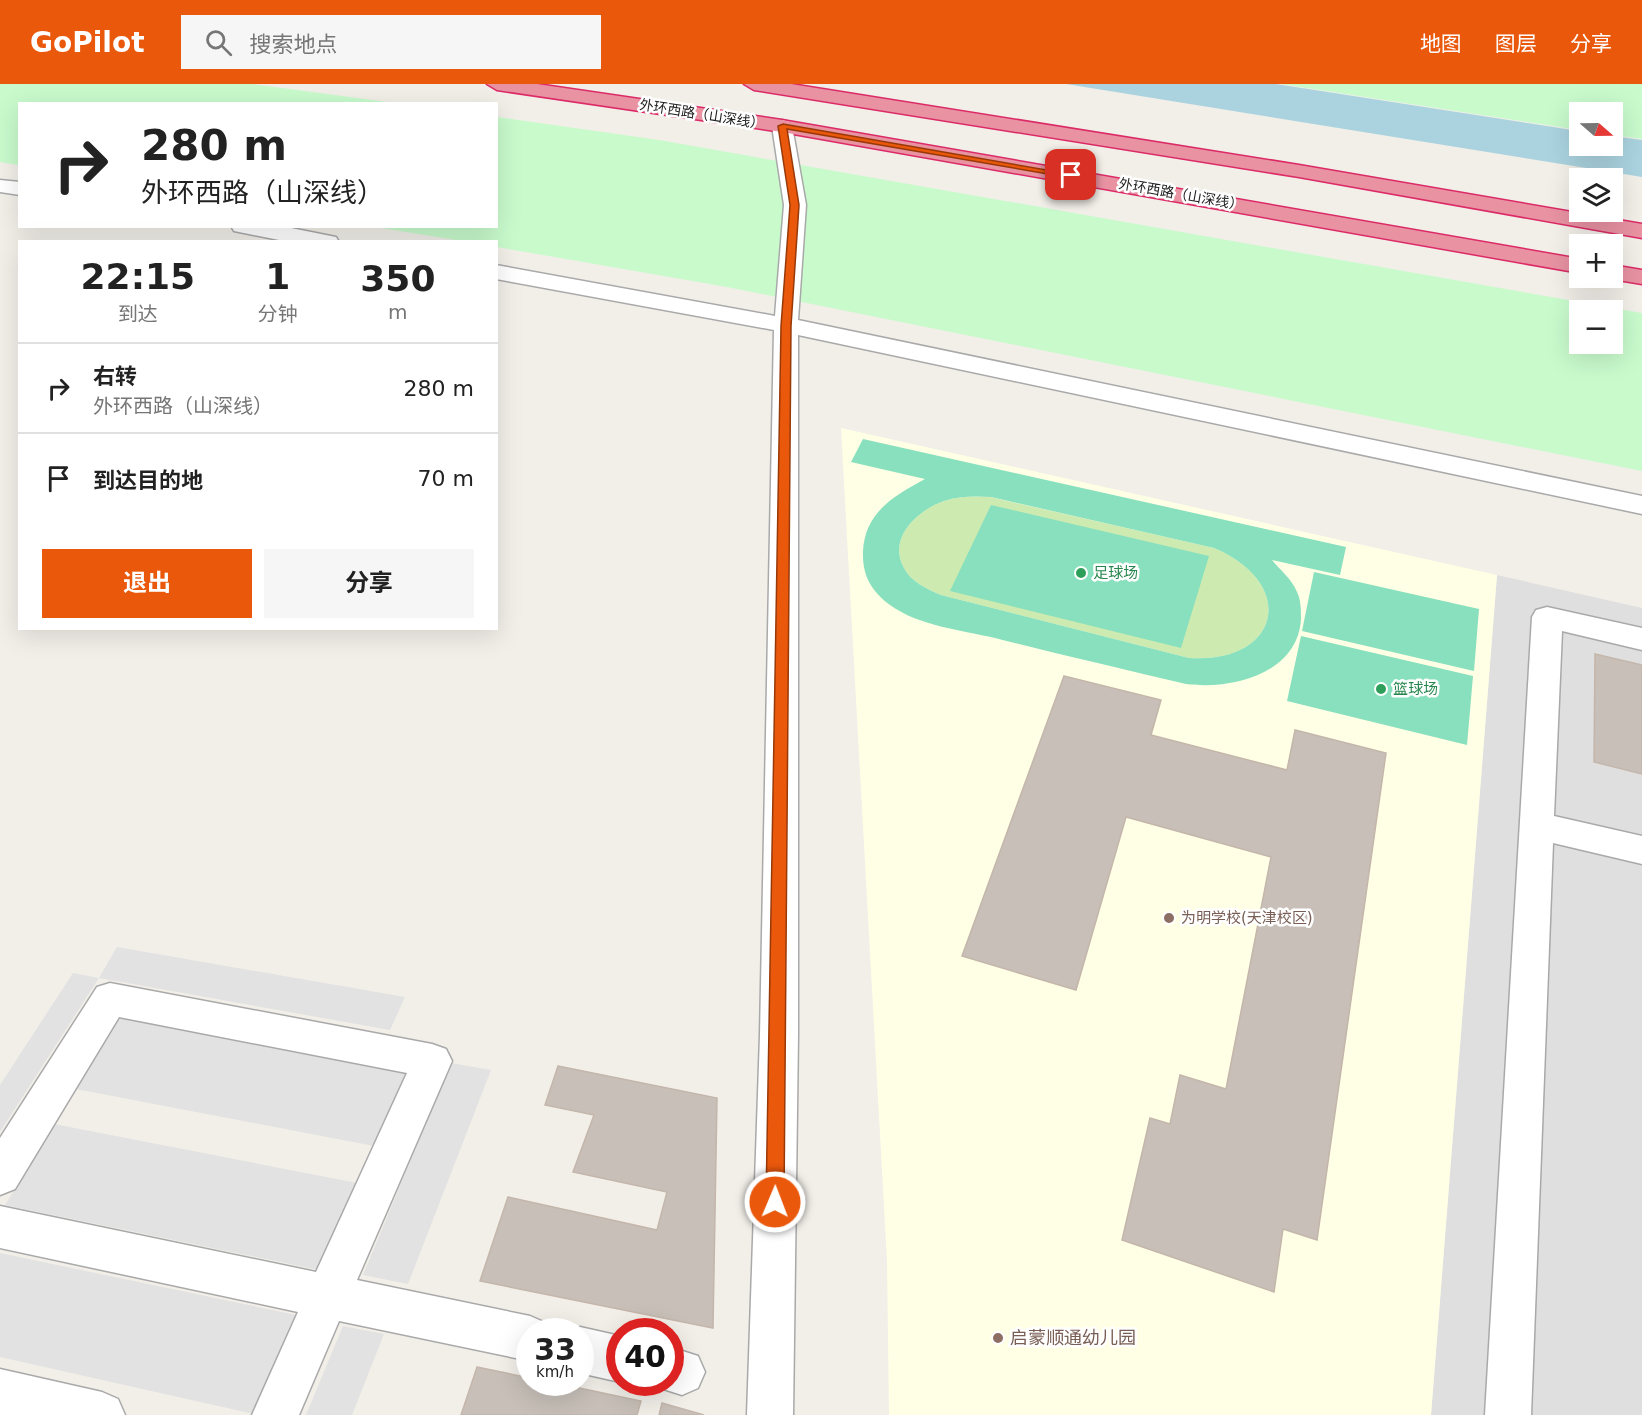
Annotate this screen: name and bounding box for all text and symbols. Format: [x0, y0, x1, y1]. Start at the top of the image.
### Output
search box [181, 15, 601, 69]
text: GoPilot [30, 26, 145, 59]
icon: search [202, 26, 235, 59]
text: 搜索地点 [250, 32, 338, 57]
text: 地图 [1420, 32, 1462, 56]
text: 图层 [1495, 32, 1537, 56]
text: 分享 [1570, 32, 1612, 56]
street label: 外环西路（山深线） [639, 96, 765, 132]
north arrow [1569, 102, 1623, 156]
map controls [1569, 102, 1623, 354]
text: 280 m [141, 121, 287, 170]
icon: right [42, 126, 120, 204]
pin [1045, 149, 1096, 200]
icon: arrive [1054, 158, 1087, 191]
button: layers [1569, 168, 1623, 222]
street label: 外环西路（山深线） [1118, 175, 1244, 213]
text: 外环西路（山深线） [141, 177, 384, 208]
button: + [1569, 234, 1623, 288]
text: 22:15 [81, 256, 195, 297]
text: 1 [265, 256, 290, 297]
text: 350 [360, 258, 435, 299]
text: m [388, 300, 408, 324]
button: − [1569, 300, 1623, 354]
text: 到达 [118, 302, 158, 326]
text: 分钟 [258, 302, 298, 326]
text: 右转 [93, 364, 137, 389]
icon: right [42, 372, 75, 405]
text: 280 m [404, 376, 474, 401]
text: 外环西路（山深线） [93, 394, 273, 418]
icon: arrive [42, 462, 75, 495]
text: 70 m [418, 466, 474, 491]
text: 到达目的地 [93, 468, 203, 493]
button: 退出 [42, 549, 252, 618]
button: 分享 [264, 549, 474, 618]
place label: 足球场 [1093, 564, 1138, 582]
marker: 足球场 [1074, 566, 1088, 580]
place label: 篮球场 [1393, 680, 1438, 698]
marker: 篮球场 [1374, 682, 1388, 696]
place label: 为明学校(天津校区) [1181, 909, 1313, 927]
marker: 为明学校(天津校区) [1162, 911, 1176, 925]
position arrow [743, 1170, 807, 1234]
speed limit sign: 40 [606, 1318, 684, 1396]
place label: 启蒙顺通幼儿园 [1010, 1327, 1136, 1348]
marker: 启蒙顺通幼儿园 [991, 1331, 1005, 1345]
text: 33 [534, 1332, 576, 1367]
text: km/h [536, 1363, 574, 1381]

